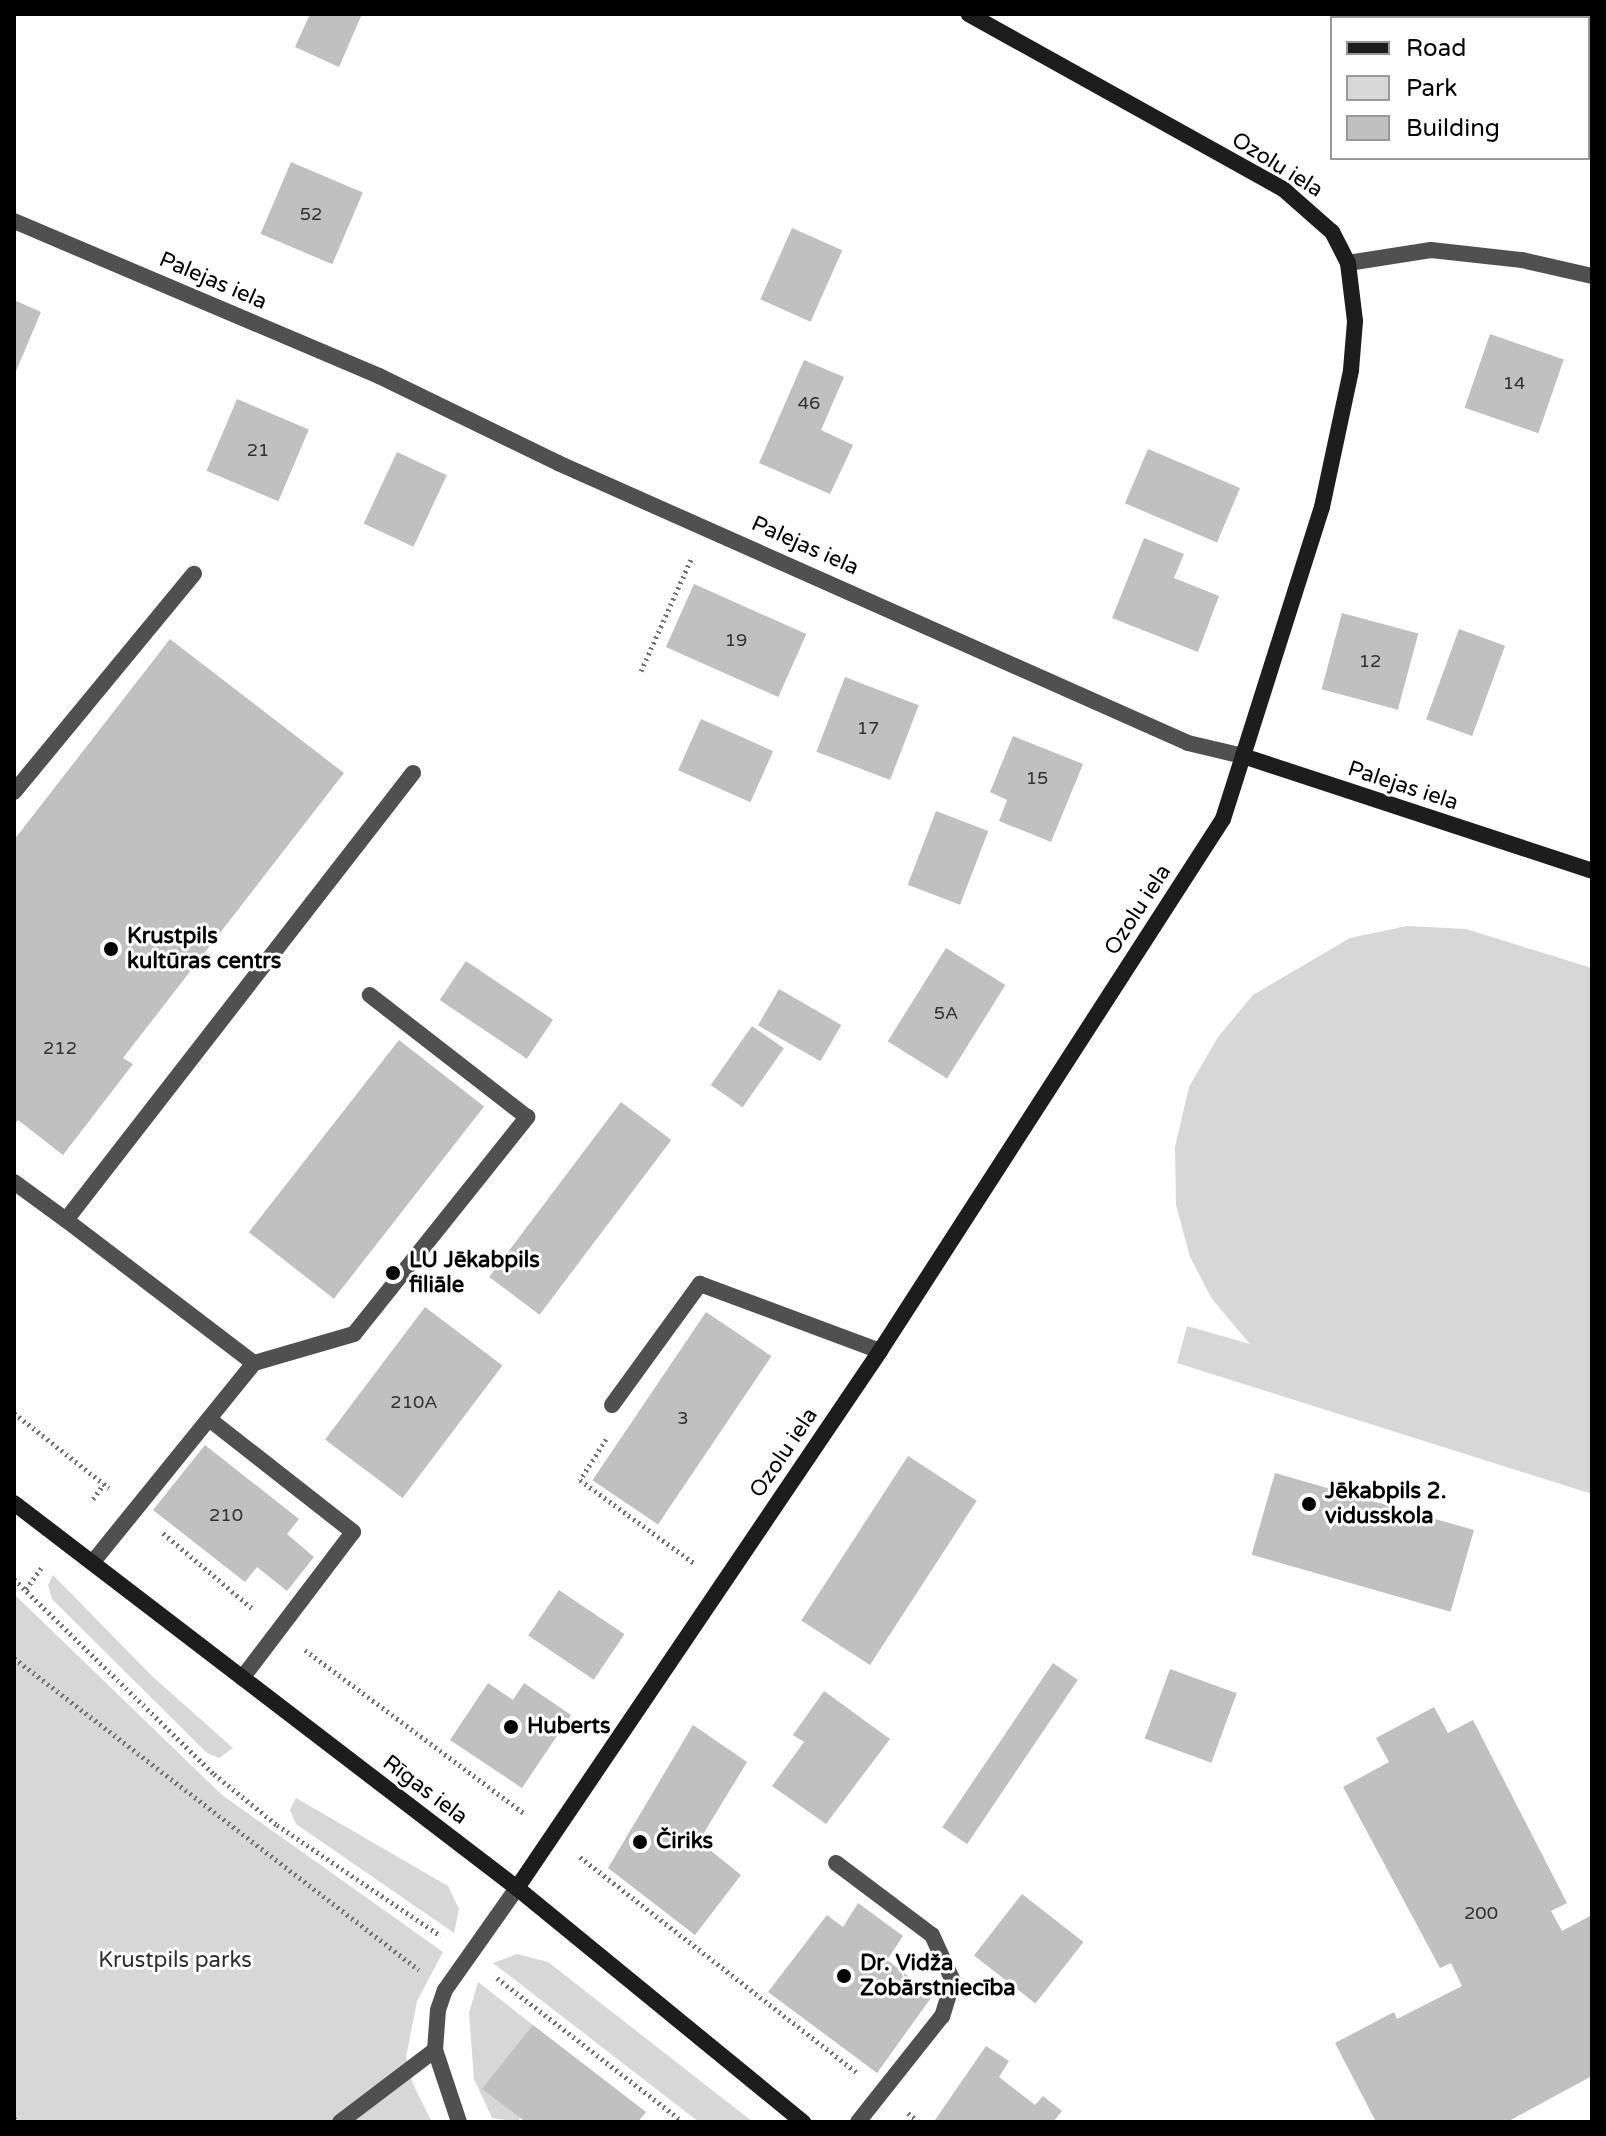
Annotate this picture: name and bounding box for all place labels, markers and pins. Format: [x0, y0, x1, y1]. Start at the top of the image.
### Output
place label: Krustpils kultūras centrs [127, 923, 281, 974]
marker: Krustpils kultūras centrs [102, 940, 120, 958]
place label: LU Jēkabpils filiāle [409, 1247, 540, 1298]
marker: LU Jēkabpils filiāle [384, 1264, 402, 1282]
place label: Jēkabpils 2. vidusskola [1325, 1478, 1446, 1530]
marker: Jēkabpils 2. vidusskola [1300, 1495, 1318, 1513]
place label: Huberts [527, 1714, 610, 1740]
marker: Huberts [502, 1718, 520, 1736]
place label: Čiriks [656, 1829, 713, 1855]
marker: Čiriks [631, 1833, 649, 1851]
place label: Dr. Vidža Zobārstniecība [860, 1950, 1016, 2002]
marker: Dr. Vidža Zobārstniecība [835, 1967, 853, 1985]

